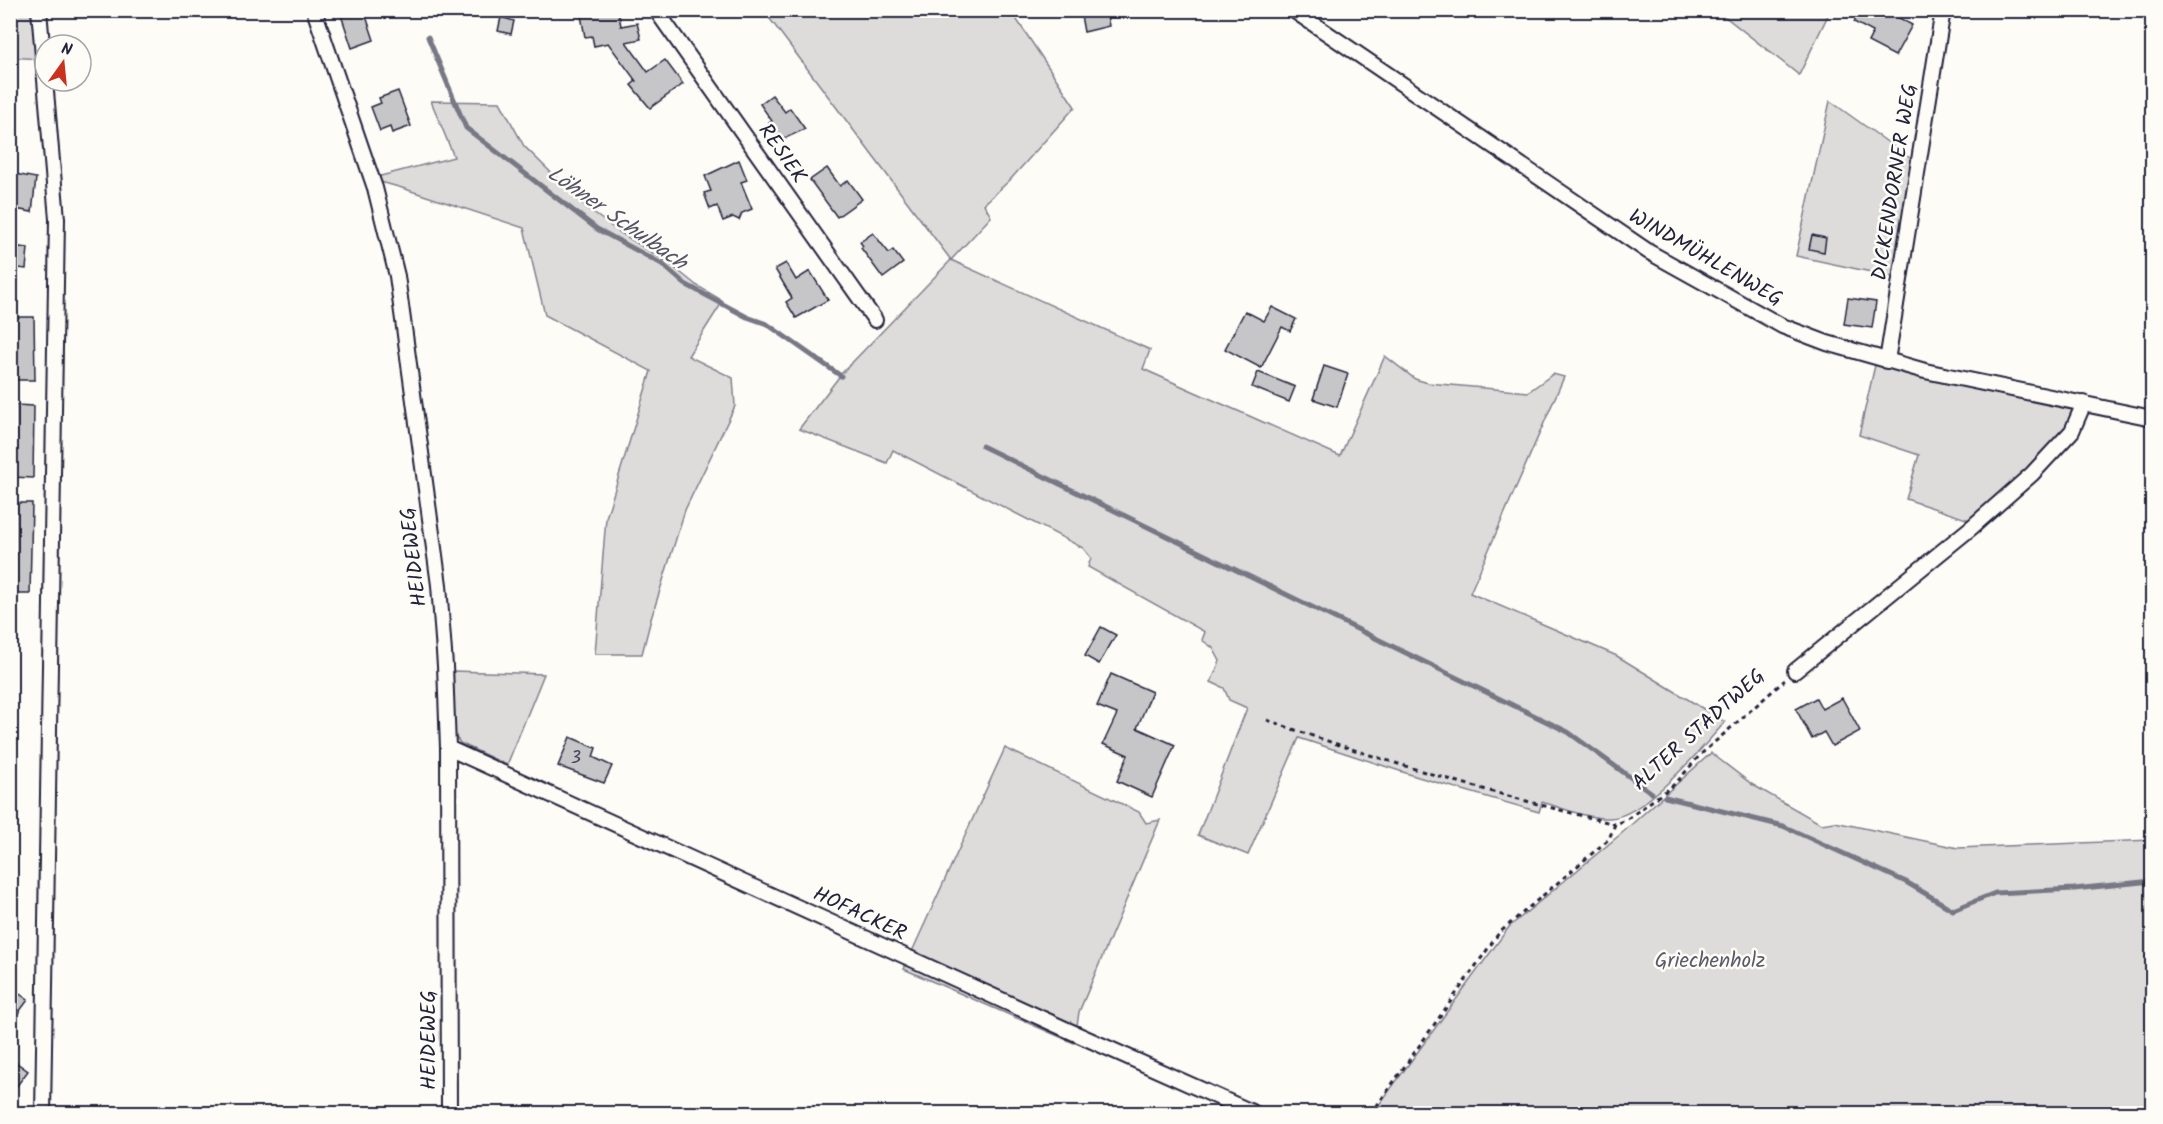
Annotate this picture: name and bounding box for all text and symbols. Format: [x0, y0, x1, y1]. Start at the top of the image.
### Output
north arrow [33, 33, 93, 93]
text: N [58, 37, 75, 63]
street label: DICKENDORNER WEG [1864, 81, 1927, 283]
street label: RESIEK [749, 117, 815, 191]
water label: Löhner Schulbach [539, 158, 696, 282]
street label: WINDMÜHLENWEG [1622, 201, 1789, 316]
street label: HEIDEWEG [392, 505, 437, 609]
street label: ALTER STADTWEG [1625, 661, 1773, 799]
house number: 3 [571, 744, 581, 773]
street label: HOFACKER [807, 878, 912, 950]
park label: Griechenholz [1655, 945, 1765, 978]
street label: HEIDEWEG [413, 990, 446, 1090]

